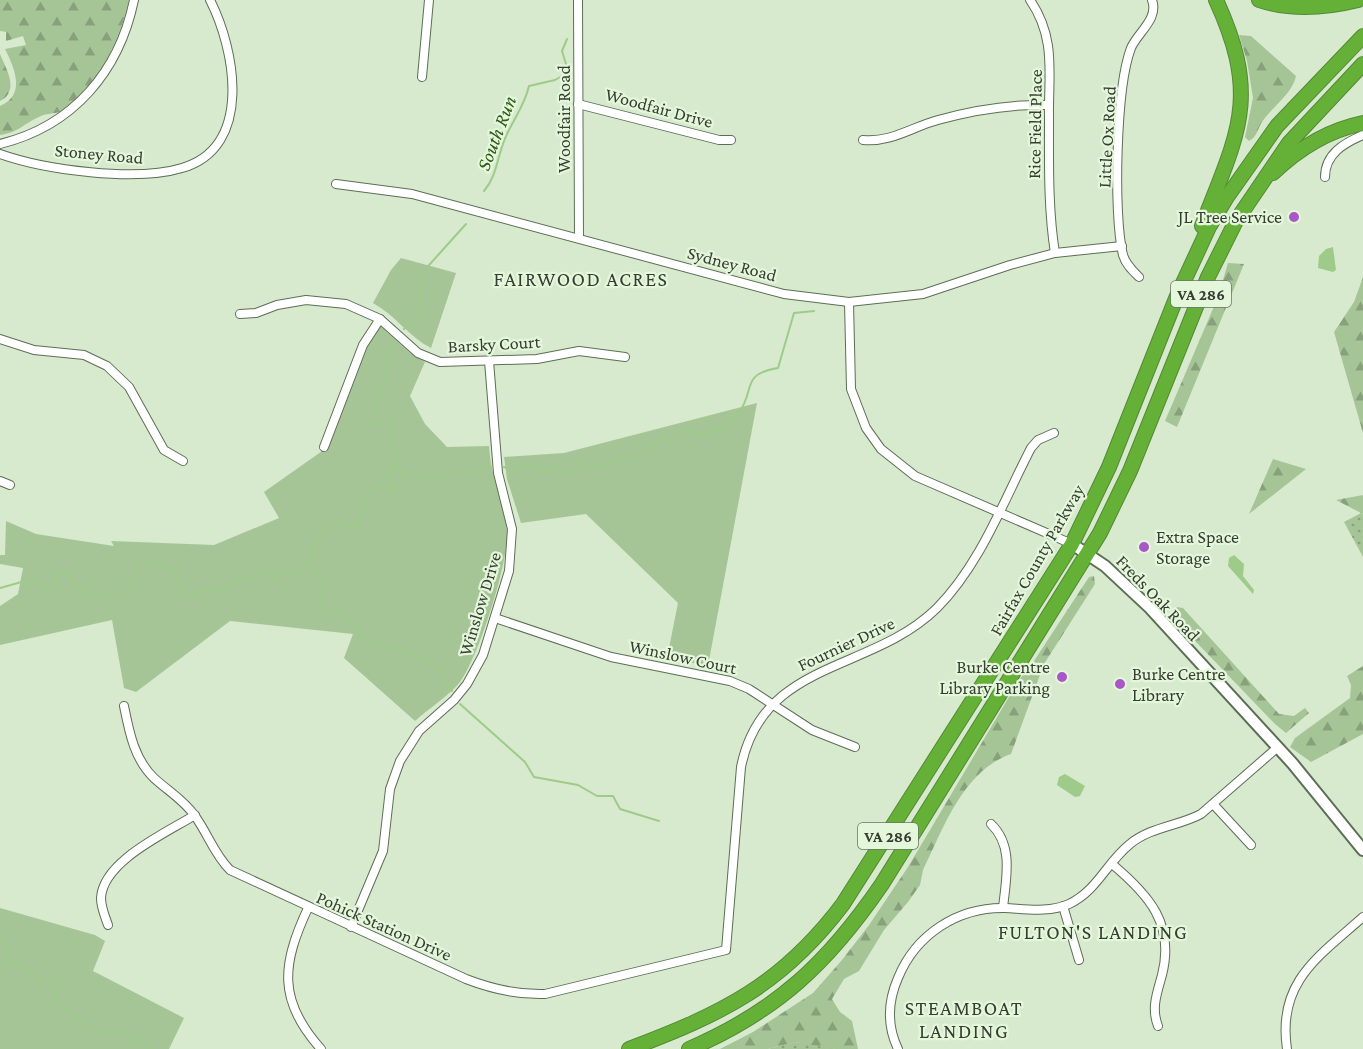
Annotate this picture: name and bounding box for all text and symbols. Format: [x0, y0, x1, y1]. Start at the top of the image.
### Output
street label: Woodfair Road [554, 65, 574, 173]
street label: Rice Field Place [1024, 69, 1046, 179]
street label: Woodfair Drive [603, 84, 715, 132]
street label: Little Ox Road [1094, 85, 1120, 188]
water label: South Run [472, 93, 520, 173]
street label: Stoney Road [54, 140, 145, 168]
place label: JL Tree Service [1176, 207, 1282, 227]
marker: JL Tree Service [1287, 210, 1301, 224]
street label: Sydney Road [685, 242, 779, 286]
district label: FAIRWOOD ACRES [494, 268, 668, 290]
road number: VA 286 [1171, 281, 1231, 307]
street label: Barsky Court [447, 332, 542, 356]
street label: Fairfax County Parkway [986, 480, 1089, 639]
place label: Extra Space Storage [1156, 527, 1239, 568]
marker: Extra Space Storage [1137, 540, 1151, 554]
street label: Winslow Drive [455, 550, 505, 658]
street label: Freds Oak Road [1112, 551, 1204, 645]
street label: Fournier Drive [794, 613, 898, 675]
street label: Winslow Court [627, 636, 740, 678]
place label: Burke Centre Library Parking [940, 657, 1050, 698]
place label: Burke Centre Library [1132, 664, 1226, 705]
marker: Burke Centre Library Parking [1055, 670, 1069, 684]
marker: Burke Centre Library [1113, 677, 1127, 691]
road number: VA 286 [858, 823, 918, 849]
street label: Pohick Station Drive [313, 887, 455, 965]
district label: FULTON'S LANDING [998, 921, 1188, 943]
district label: STEAMBOAT LANDING [905, 997, 1023, 1042]

